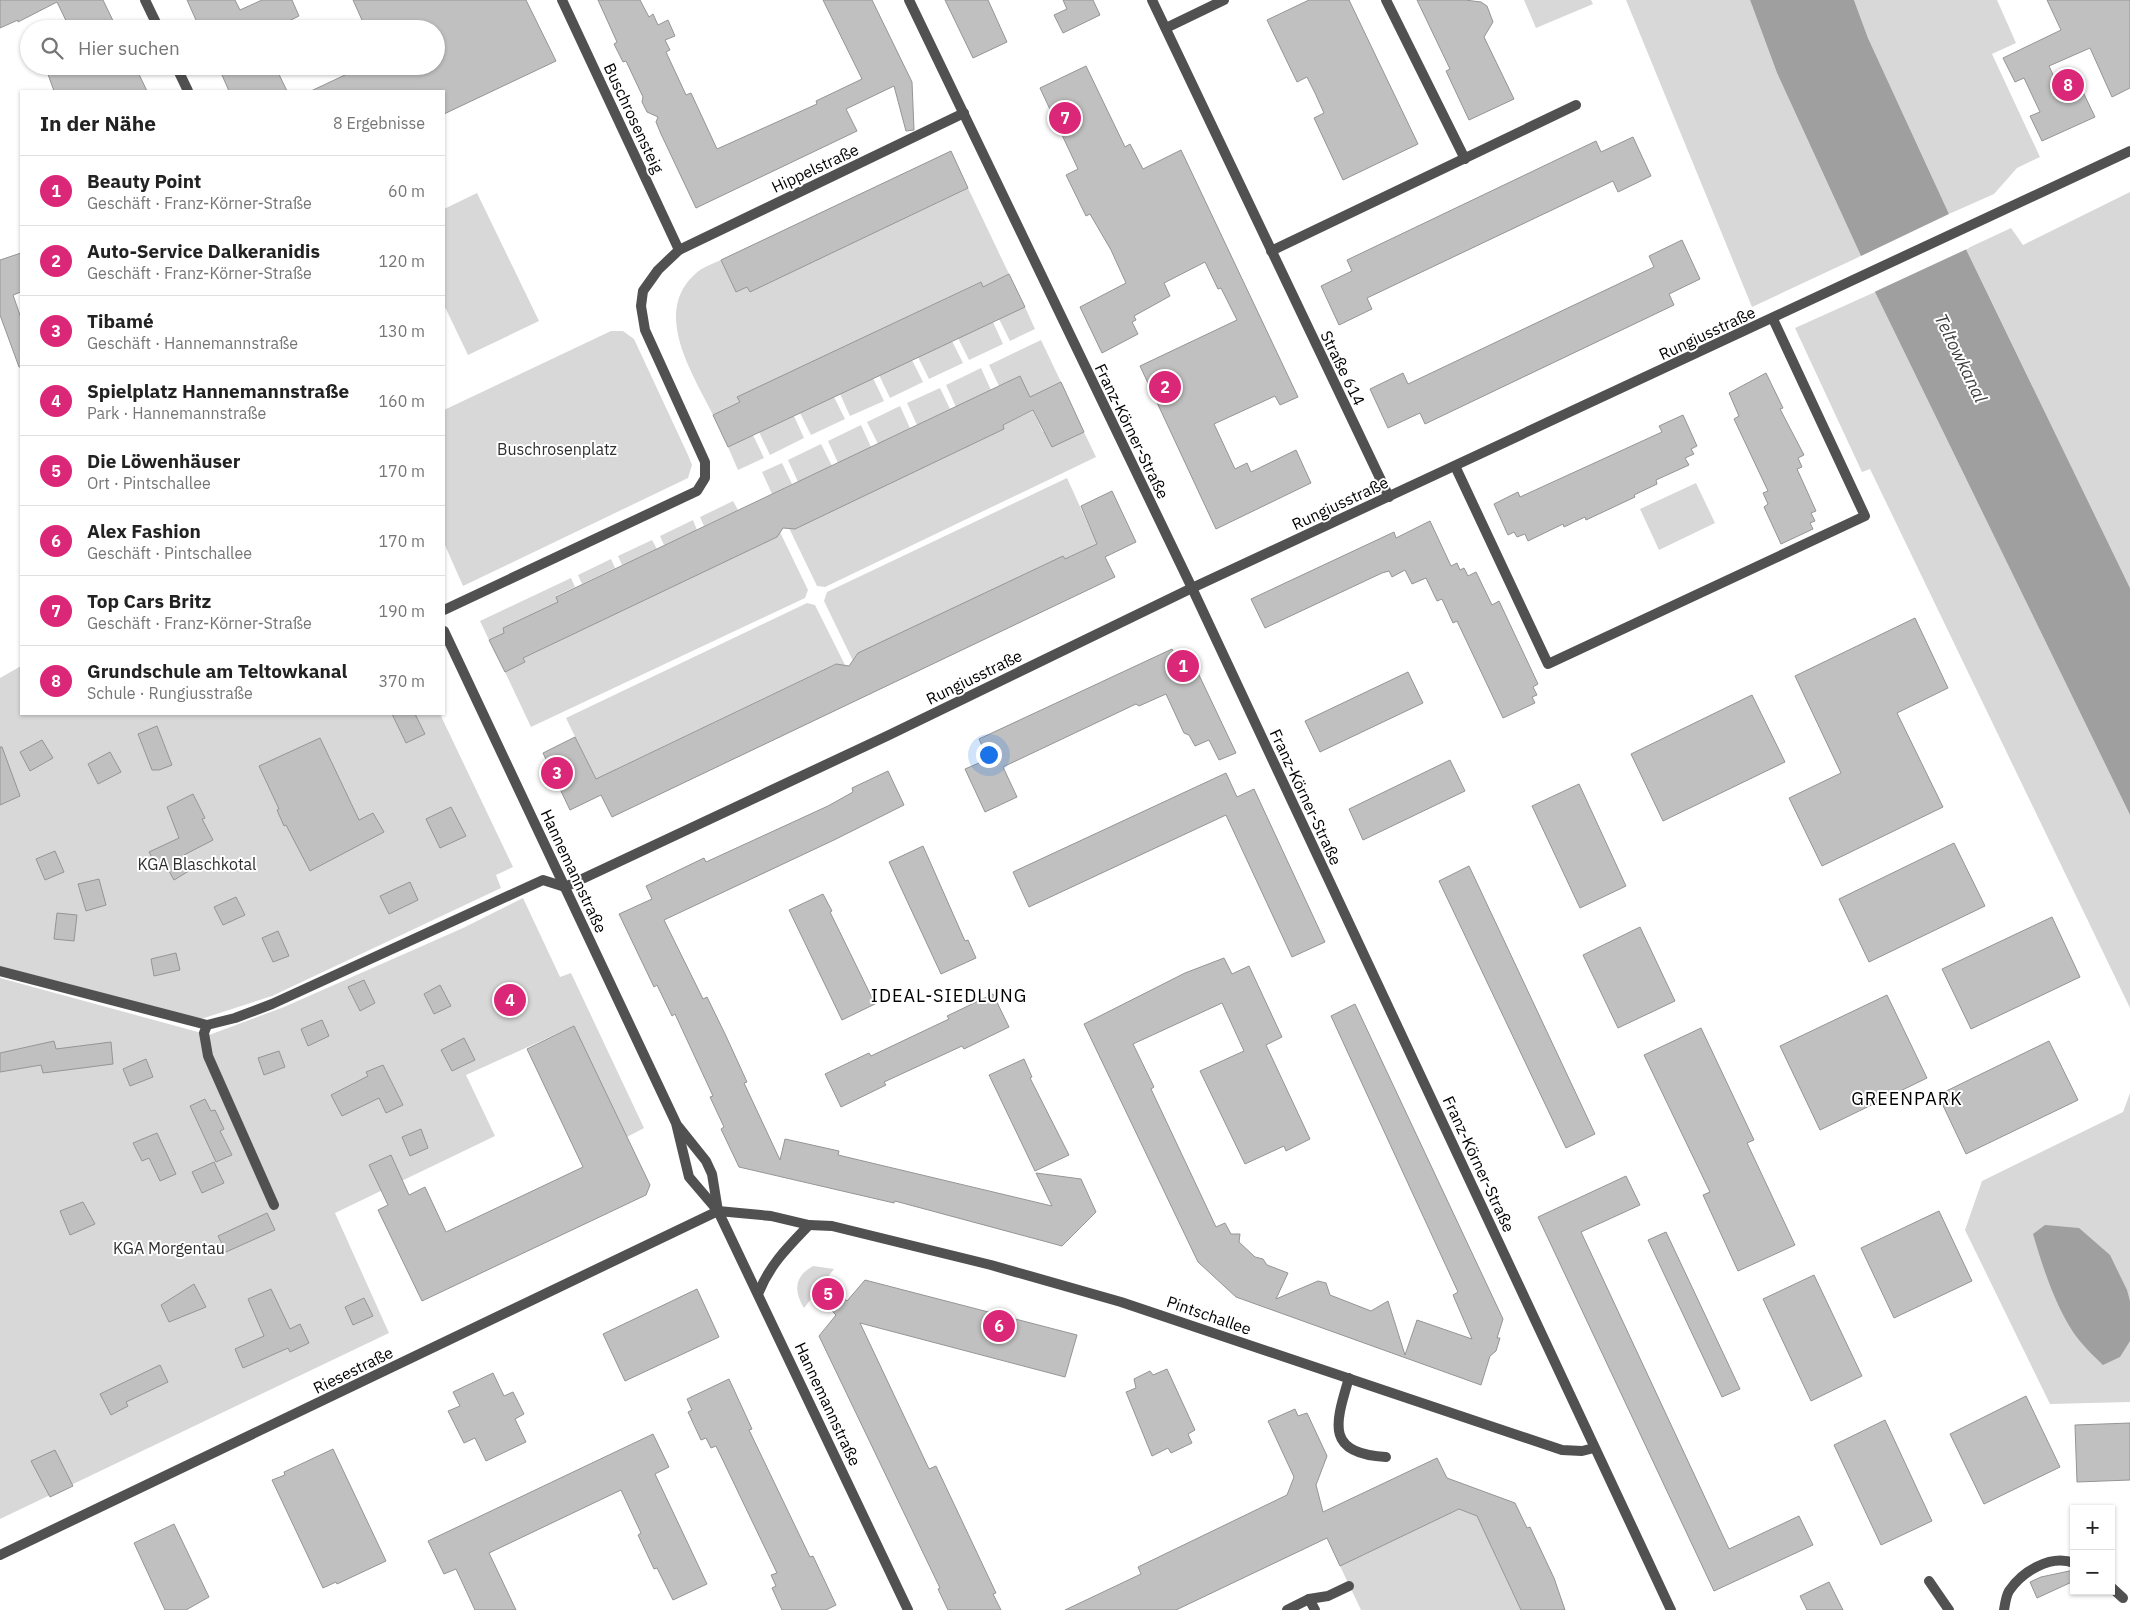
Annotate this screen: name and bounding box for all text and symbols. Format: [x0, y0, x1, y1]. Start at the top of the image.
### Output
search box [20, 20, 445, 75]
icon: search [38, 34, 66, 62]
text: Hier suchen [78, 36, 180, 60]
street label: Buschrosensteig [600, 60, 669, 177]
pin: 8 [2052, 66, 2084, 104]
pin: 7 [1049, 99, 1081, 137]
text: In der Nähe [40, 109, 156, 137]
text: 8 Ergebnisse [333, 113, 425, 133]
street label: Hippelstraße [768, 139, 862, 197]
text: Beauty Point [87, 169, 201, 193]
text: 1 [51, 181, 61, 201]
text: 60 m [388, 181, 425, 201]
text: Geschäft · Franz-Körner-Straße [87, 193, 312, 213]
text: Auto-Service Dalkeranidis [87, 239, 320, 263]
text: 2 [51, 251, 61, 271]
text: 120 m [378, 251, 425, 271]
text: Geschäft · Franz-Körner-Straße [87, 263, 312, 283]
street label: Rungiusstraße [1655, 302, 1759, 364]
text: Tibamé [87, 309, 154, 333]
water label: Teltowkanal [1930, 310, 1993, 406]
text: 3 [51, 321, 61, 341]
text: 130 m [378, 321, 425, 341]
street label: Straße 614 [1316, 327, 1370, 409]
text: Geschäft · Hannemannstraße [87, 333, 298, 353]
street label: Franz-Körner-Straße [1091, 360, 1174, 502]
pin: 2 [1149, 368, 1181, 406]
text: Spielplatz Hannemannstraße [87, 379, 349, 403]
text: 4 [51, 391, 61, 411]
text: 160 m [378, 391, 425, 411]
text: Park · Hannemannstraße [87, 403, 266, 423]
park label: Buschrosenplatz [497, 439, 617, 459]
text: Die Löwenhäuser [87, 449, 240, 473]
text: 5 [51, 461, 61, 481]
text: 170 m [378, 461, 425, 481]
street label: Rungiusstraße [1288, 472, 1392, 534]
text: Ort · Pintschallee [87, 473, 211, 493]
text: Alex Fashion [87, 519, 201, 543]
text: 6 [51, 531, 61, 551]
text: 170 m [378, 531, 425, 551]
text: Geschäft · Pintschallee [87, 543, 252, 563]
text: Top Cars Britz [87, 589, 211, 613]
text: 7 [51, 601, 61, 621]
text: 190 m [378, 601, 425, 621]
text: Geschäft · Franz-Körner-Straße [87, 613, 312, 633]
street label: Rungiusstraße [923, 645, 1025, 709]
pin: 1 [1167, 647, 1199, 685]
text: Grundschule am Teltowkanal [87, 659, 347, 683]
text: 8 [51, 671, 61, 691]
text: 370 m [378, 671, 425, 691]
text: Schule · Rungiusstraße [87, 683, 253, 703]
street label: Franz-Körner-Straße [1266, 726, 1346, 868]
your location [976, 742, 1002, 768]
pin: 3 [541, 754, 573, 792]
street label: Hannemannstraße [537, 806, 612, 936]
park label: KGA Blaschkotal [138, 854, 256, 874]
pin: 4 [494, 981, 526, 1019]
district label: IDEAL-SIEDLUNG [871, 984, 1027, 1007]
district label: GREENPARK [1851, 1087, 1963, 1110]
street label: Franz-Körner-Straße [1439, 1093, 1519, 1235]
park label: KGA Morgentau [113, 1238, 225, 1258]
pin: 5 [812, 1275, 844, 1313]
street label: Pintschallee [1164, 1291, 1254, 1339]
pin: 6 [983, 1307, 1015, 1345]
street label: Hannemannstraße [791, 1339, 866, 1469]
street label: Riesestraße [310, 1342, 396, 1398]
map controls [2070, 1505, 2115, 1595]
button: + [2070, 1505, 2115, 1550]
button: − [2070, 1550, 2115, 1595]

